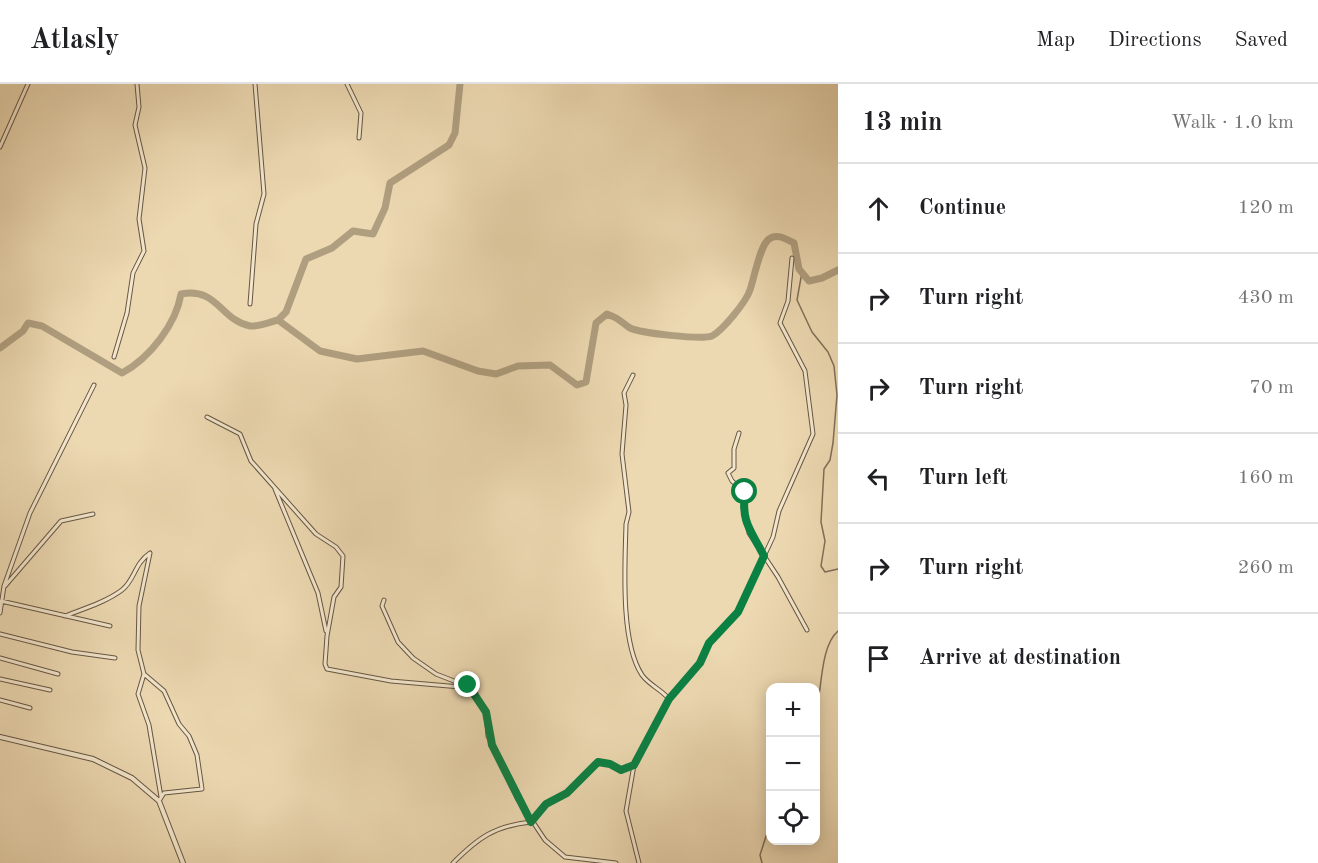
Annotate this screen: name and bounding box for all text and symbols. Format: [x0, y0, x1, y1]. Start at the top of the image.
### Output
text: Atlasly [30, 27, 120, 55]
text: Map [1036, 30, 1075, 51]
text: Directions [1108, 30, 1202, 51]
text: Saved [1235, 30, 1288, 51]
text: 13 min [862, 110, 942, 136]
text: Walk · 1.0 km [1171, 113, 1294, 133]
icon: ahead [862, 192, 895, 225]
text: Continue [919, 197, 1006, 219]
text: 120 m [1238, 198, 1294, 218]
icon: right [862, 282, 895, 315]
text: Turn right [919, 287, 1023, 309]
text: 430 m [1238, 288, 1294, 308]
icon: right [862, 372, 895, 405]
text: Turn right [919, 377, 1023, 399]
text: 70 m [1249, 378, 1294, 398]
icon: left [862, 462, 895, 495]
text: Turn left [919, 467, 1008, 489]
text: 160 m [1238, 468, 1294, 488]
route start [731, 478, 757, 504]
icon: right [862, 552, 895, 585]
text: Turn right [919, 557, 1023, 579]
text: 260 m [1238, 558, 1294, 578]
icon: arrive [862, 642, 895, 675]
text: Arrive at destination [919, 647, 1121, 669]
route end [454, 671, 480, 697]
map controls [766, 683, 820, 845]
button: + [766, 683, 820, 737]
button: − [766, 737, 820, 791]
button: locate [766, 791, 820, 845]

